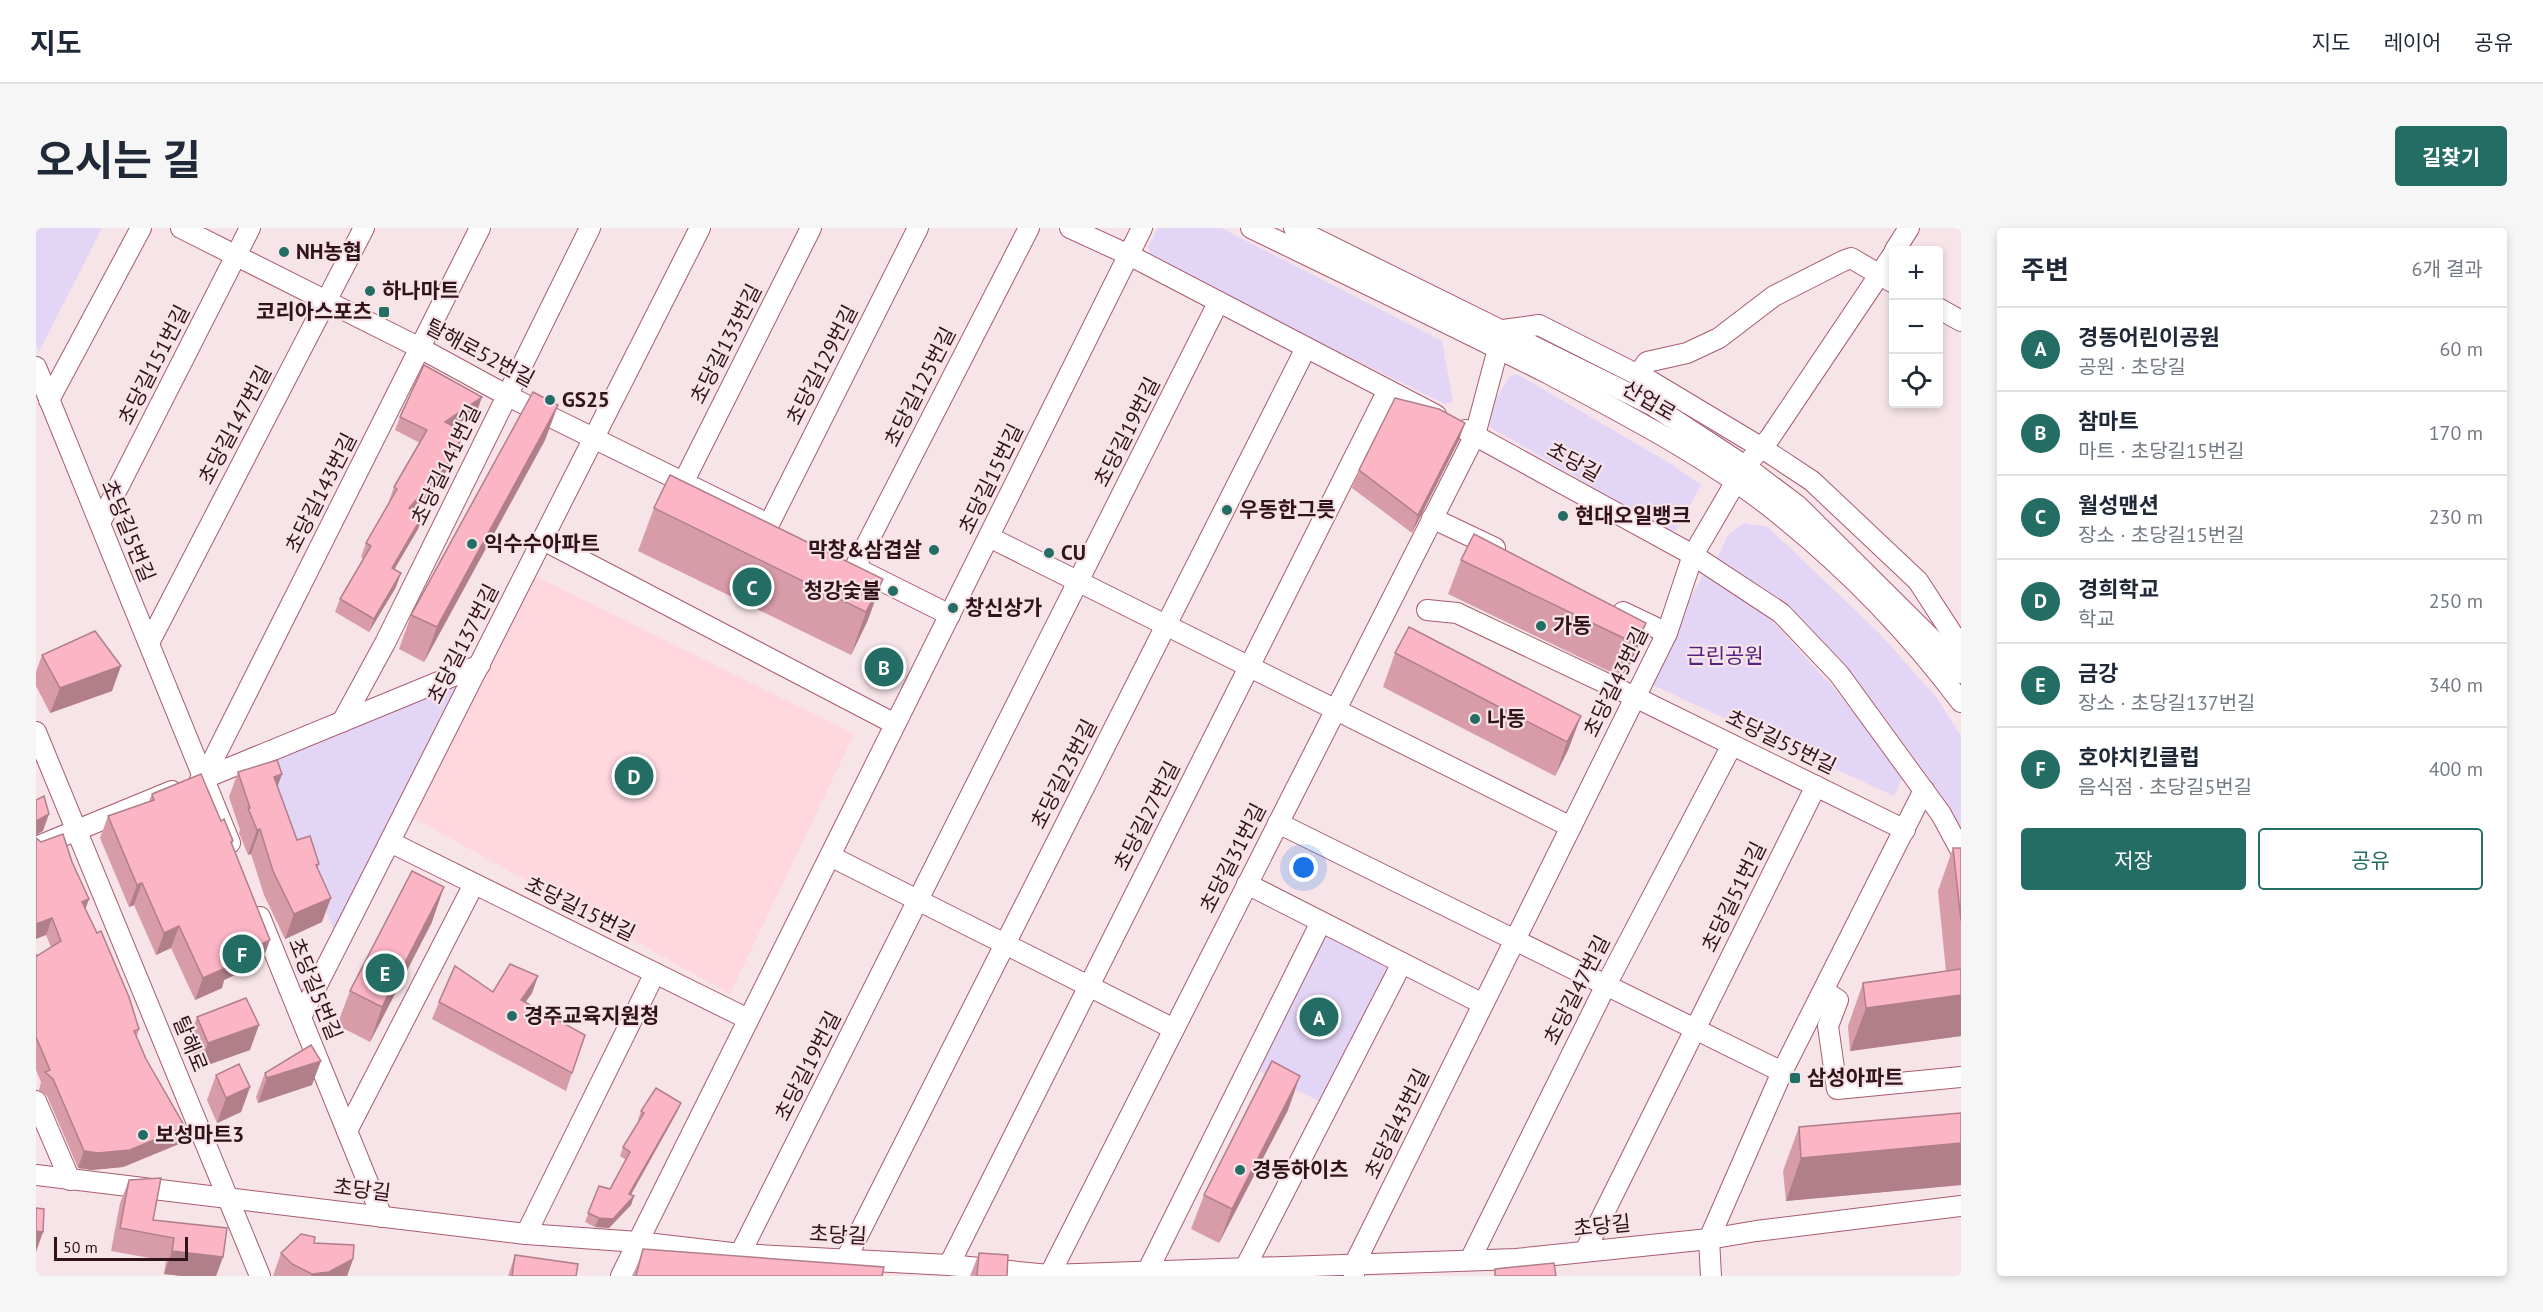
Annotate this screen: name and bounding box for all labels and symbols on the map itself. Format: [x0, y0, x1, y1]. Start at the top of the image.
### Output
place label: NH농협 [296, 238, 362, 265]
marker: NH농협 [277, 245, 291, 259]
place label: 하나마트 [382, 277, 459, 304]
street label: 초당길133번길 [684, 279, 767, 408]
marker: 하나마트 [363, 284, 377, 298]
place label: 코리아스포츠 [256, 298, 372, 325]
street label: 초당길151번길 [112, 300, 195, 429]
street label: 초당길129번길 [780, 300, 863, 429]
marker: 코리아스포츠 [377, 305, 391, 319]
street label: 탈해로52번길 [421, 313, 539, 393]
street label: 초당길125번길 [878, 322, 961, 451]
street label: 초당길147번길 [192, 361, 277, 489]
street label: 초당길19번길 [1087, 372, 1166, 491]
street label: 산업로 [1617, 374, 1681, 427]
place label: GS25 [562, 386, 610, 413]
marker: GS25 [543, 393, 557, 407]
street label: 초당길141번길 [405, 400, 486, 530]
street label: 초당길15번길 [952, 419, 1029, 538]
street label: 초당길143번길 [279, 428, 362, 557]
street label: 초당길 [1542, 436, 1606, 487]
street label: 초당길5번길 [96, 476, 161, 586]
place label: 우동한그릇 [1239, 496, 1336, 523]
place label: 현대오일뱅크 [1575, 502, 1691, 529]
marker: 우동한그릇 [1220, 503, 1234, 517]
marker: 현대오일뱅크 [1556, 509, 1570, 523]
place label: 익수수아파트 [484, 530, 600, 557]
place label: 막창&삼겹살 [808, 536, 922, 563]
marker: 익수수아파트 [465, 537, 479, 551]
place label: CU [1061, 539, 1086, 566]
marker: 막창&삼겹살 [927, 543, 941, 557]
marker: CU [1042, 546, 1056, 560]
pin: C [732, 564, 772, 610]
place label: 청강숯불 [804, 577, 881, 604]
street label: 초당길137번길 [421, 579, 504, 708]
marker: 청강숯불 [886, 584, 900, 598]
place label: 창신상가 [965, 594, 1042, 621]
marker: 창신상가 [946, 601, 960, 615]
place label: 가동 [1553, 612, 1592, 639]
marker: 가동 [1534, 619, 1548, 633]
street label: 초당길43번길 [1577, 622, 1654, 741]
park label: 근린공원 [1686, 642, 1764, 669]
pin: B [864, 644, 904, 690]
street label: 초당길55번길 [1722, 703, 1841, 780]
place label: 나동 [1487, 705, 1526, 732]
marker: 나동 [1468, 712, 1482, 726]
street label: 초당길23번길 [1024, 714, 1103, 833]
pin: D [614, 754, 654, 798]
street label: 초당길27번길 [1107, 756, 1186, 875]
street label: 초당길31번길 [1193, 798, 1272, 917]
street label: 초당길51번길 [1695, 837, 1772, 956]
your location [1289, 853, 1318, 882]
street label: 초당길15번길 [521, 870, 640, 947]
street label: 초당길47번길 [1537, 930, 1616, 1049]
pin: F [222, 932, 262, 976]
street label: 초당길5번길 [283, 934, 348, 1044]
pin: E [366, 950, 404, 996]
pin: A [1300, 994, 1338, 1040]
place label: 경주교육지원청 [524, 1002, 659, 1029]
street label: 초당길19번길 [768, 1006, 847, 1125]
marker: 경주교육지원청 [505, 1009, 519, 1023]
street label: 탈해로 [167, 1012, 214, 1076]
street label: 초당길43번길 [1358, 1064, 1435, 1183]
place label: 삼성아파트 [1807, 1064, 1904, 1091]
marker: 삼성아파트 [1788, 1071, 1802, 1085]
place label: 보성마트3 [155, 1121, 244, 1148]
marker: 보성마트3 [136, 1128, 150, 1142]
place label: 경동하이츠 [1252, 1156, 1349, 1183]
marker: 경동하이츠 [1233, 1163, 1247, 1177]
street label: 초당길 [332, 1173, 392, 1206]
street label: 초당길 [1572, 1209, 1632, 1242]
street label: 초당길 [808, 1220, 868, 1249]
scale bar [54, 1234, 188, 1262]

